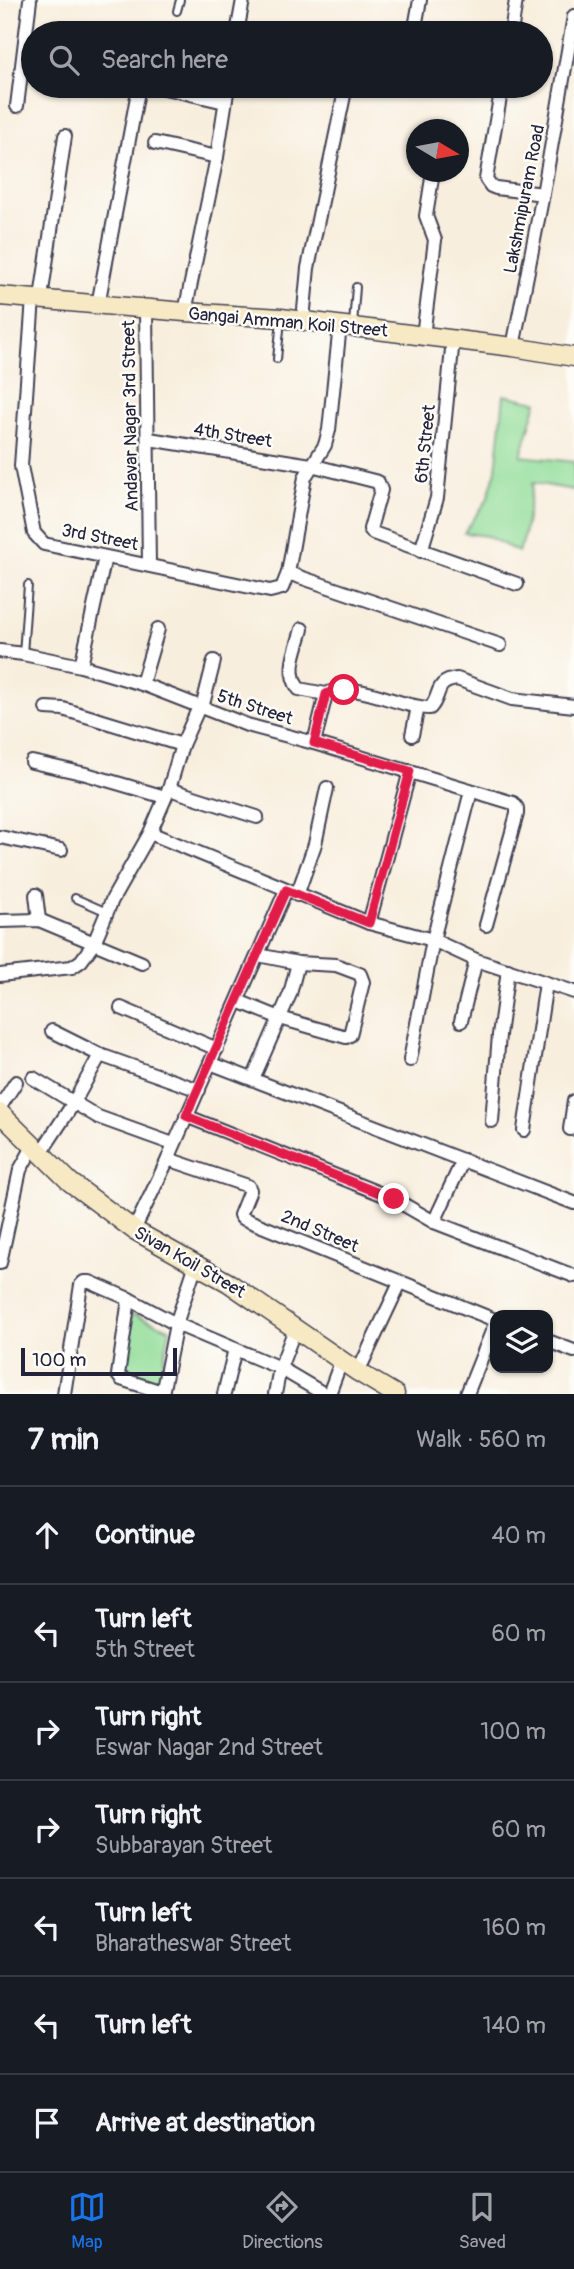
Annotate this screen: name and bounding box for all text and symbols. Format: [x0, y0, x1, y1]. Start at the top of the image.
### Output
search box [21, 21, 553, 98]
icon: search [45, 41, 83, 79]
text: Search here [101, 44, 228, 76]
north arrow [406, 119, 469, 182]
street label: Lakshmipuram Road [499, 123, 550, 276]
street label: Gangai Amman Koil Street [187, 302, 390, 343]
street label: Andavar Nagar 3rd Street [117, 319, 144, 512]
street label: 6th Street [410, 403, 441, 484]
street label: 4th Street [192, 418, 274, 453]
street label: 3rd Street [60, 519, 141, 556]
route start [328, 674, 359, 705]
street label: 5th Street [214, 684, 296, 731]
route end [378, 1183, 409, 1214]
street label: 2nd Street [278, 1205, 363, 1258]
street label: Sivan Koil Street [130, 1221, 250, 1304]
map controls [490, 1310, 553, 1373]
button: layers [490, 1310, 553, 1373]
scale bar [21, 1345, 177, 1377]
text: 100 m [32, 1348, 86, 1372]
text: 7 min [28, 1421, 99, 1458]
text: Walk · 560 m [416, 1425, 546, 1454]
icon: ahead [28, 1516, 66, 1554]
text: Continue [95, 1519, 195, 1551]
text: 40 m [492, 1521, 546, 1550]
text: Turn left [95, 1603, 191, 1635]
icon: left [28, 1614, 66, 1652]
text: 60 m [491, 1619, 546, 1648]
text: 5th Street [95, 1635, 195, 1664]
text: Turn right [95, 1701, 201, 1733]
icon: right [28, 1712, 66, 1750]
text: 100 m [480, 1717, 546, 1746]
text: Eswar Nagar 2nd Street [95, 1733, 323, 1762]
text: Turn right [95, 1799, 201, 1831]
icon: right [28, 1810, 66, 1848]
text: 60 m [491, 1815, 546, 1844]
text: Subbarayan Street [95, 1831, 272, 1860]
text: Turn left [95, 1897, 191, 1929]
icon: left [28, 1908, 66, 1946]
text: 160 m [482, 1913, 546, 1942]
text: Bharatheswar Street [95, 1929, 291, 1958]
icon: left [28, 2006, 66, 2044]
text: Turn left [95, 2009, 191, 2041]
text: 140 m [483, 2011, 546, 2040]
icon: arrive [28, 2104, 66, 2142]
text: Arrive at destination [95, 2107, 315, 2139]
tab: Map [68, 2188, 106, 2254]
tab: Directions [242, 2188, 323, 2254]
tab: Saved [459, 2188, 506, 2254]

